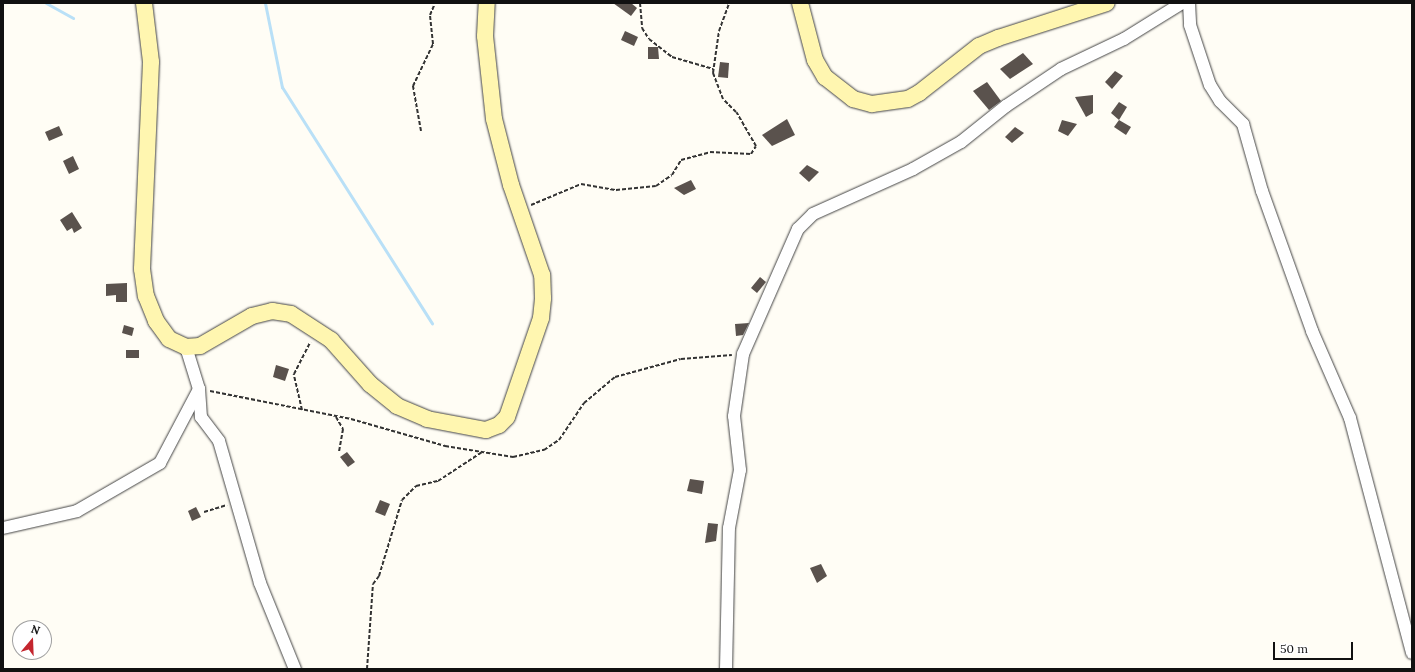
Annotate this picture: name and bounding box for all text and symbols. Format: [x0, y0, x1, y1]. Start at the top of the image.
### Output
north arrow [12, 620, 52, 660]
text: N [29, 622, 42, 638]
scale bar [1275, 634, 1355, 660]
text: 50 m [1280, 641, 1308, 656]

